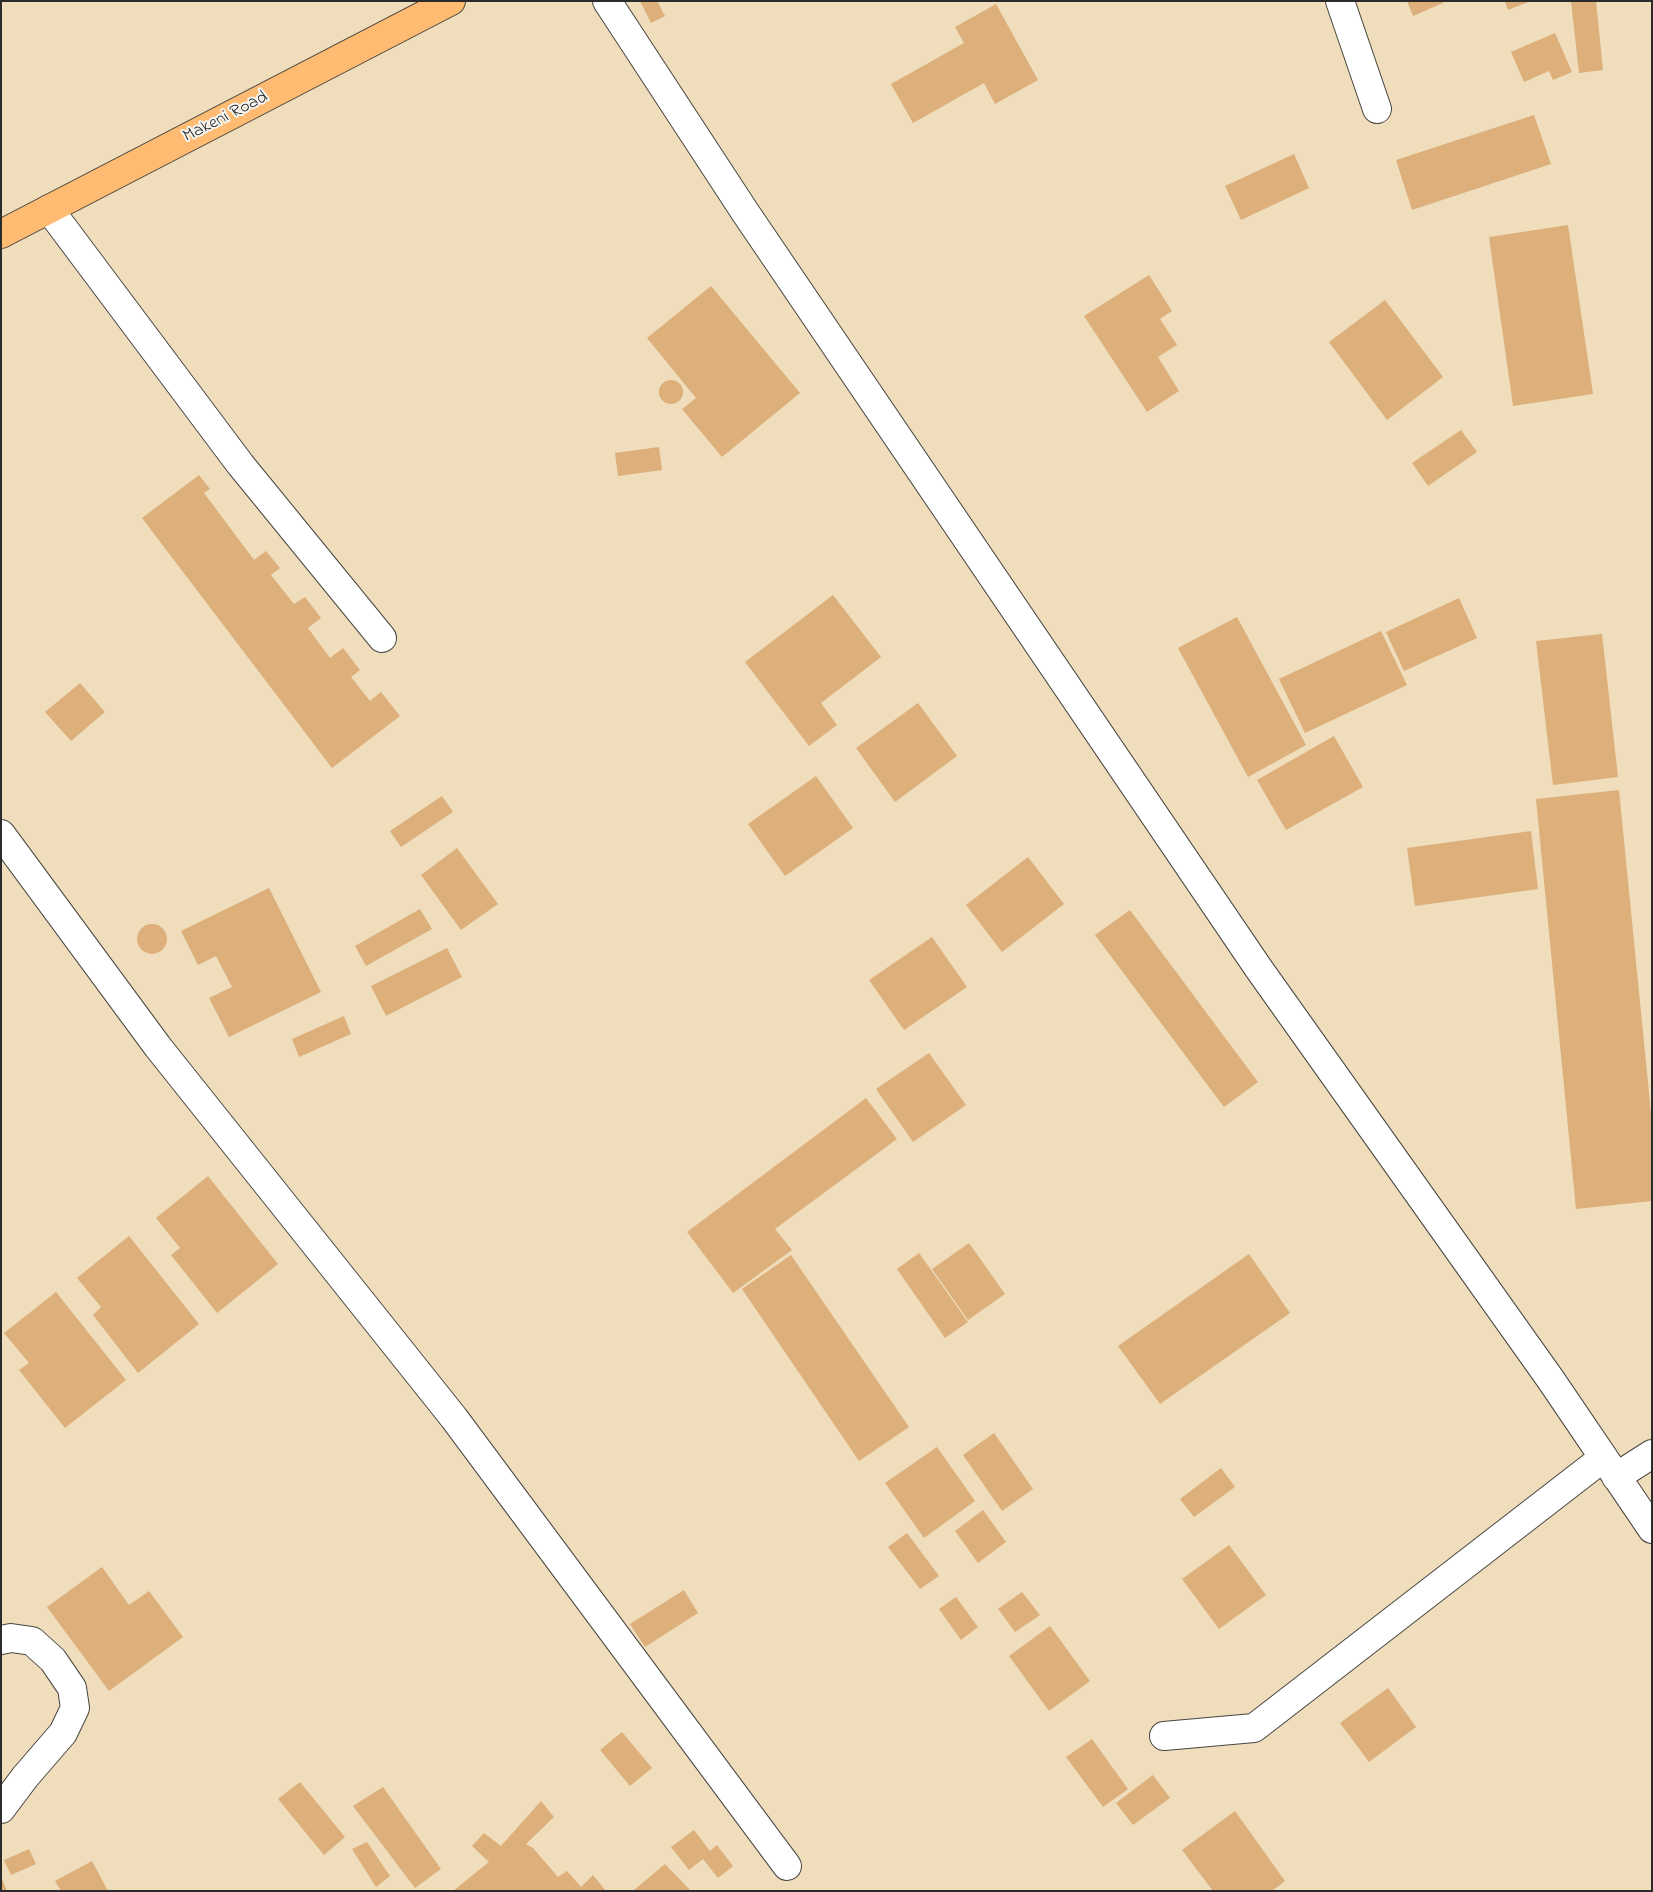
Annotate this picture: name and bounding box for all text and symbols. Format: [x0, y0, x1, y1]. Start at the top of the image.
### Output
street label: Makeni Road [180, 87, 272, 149]

